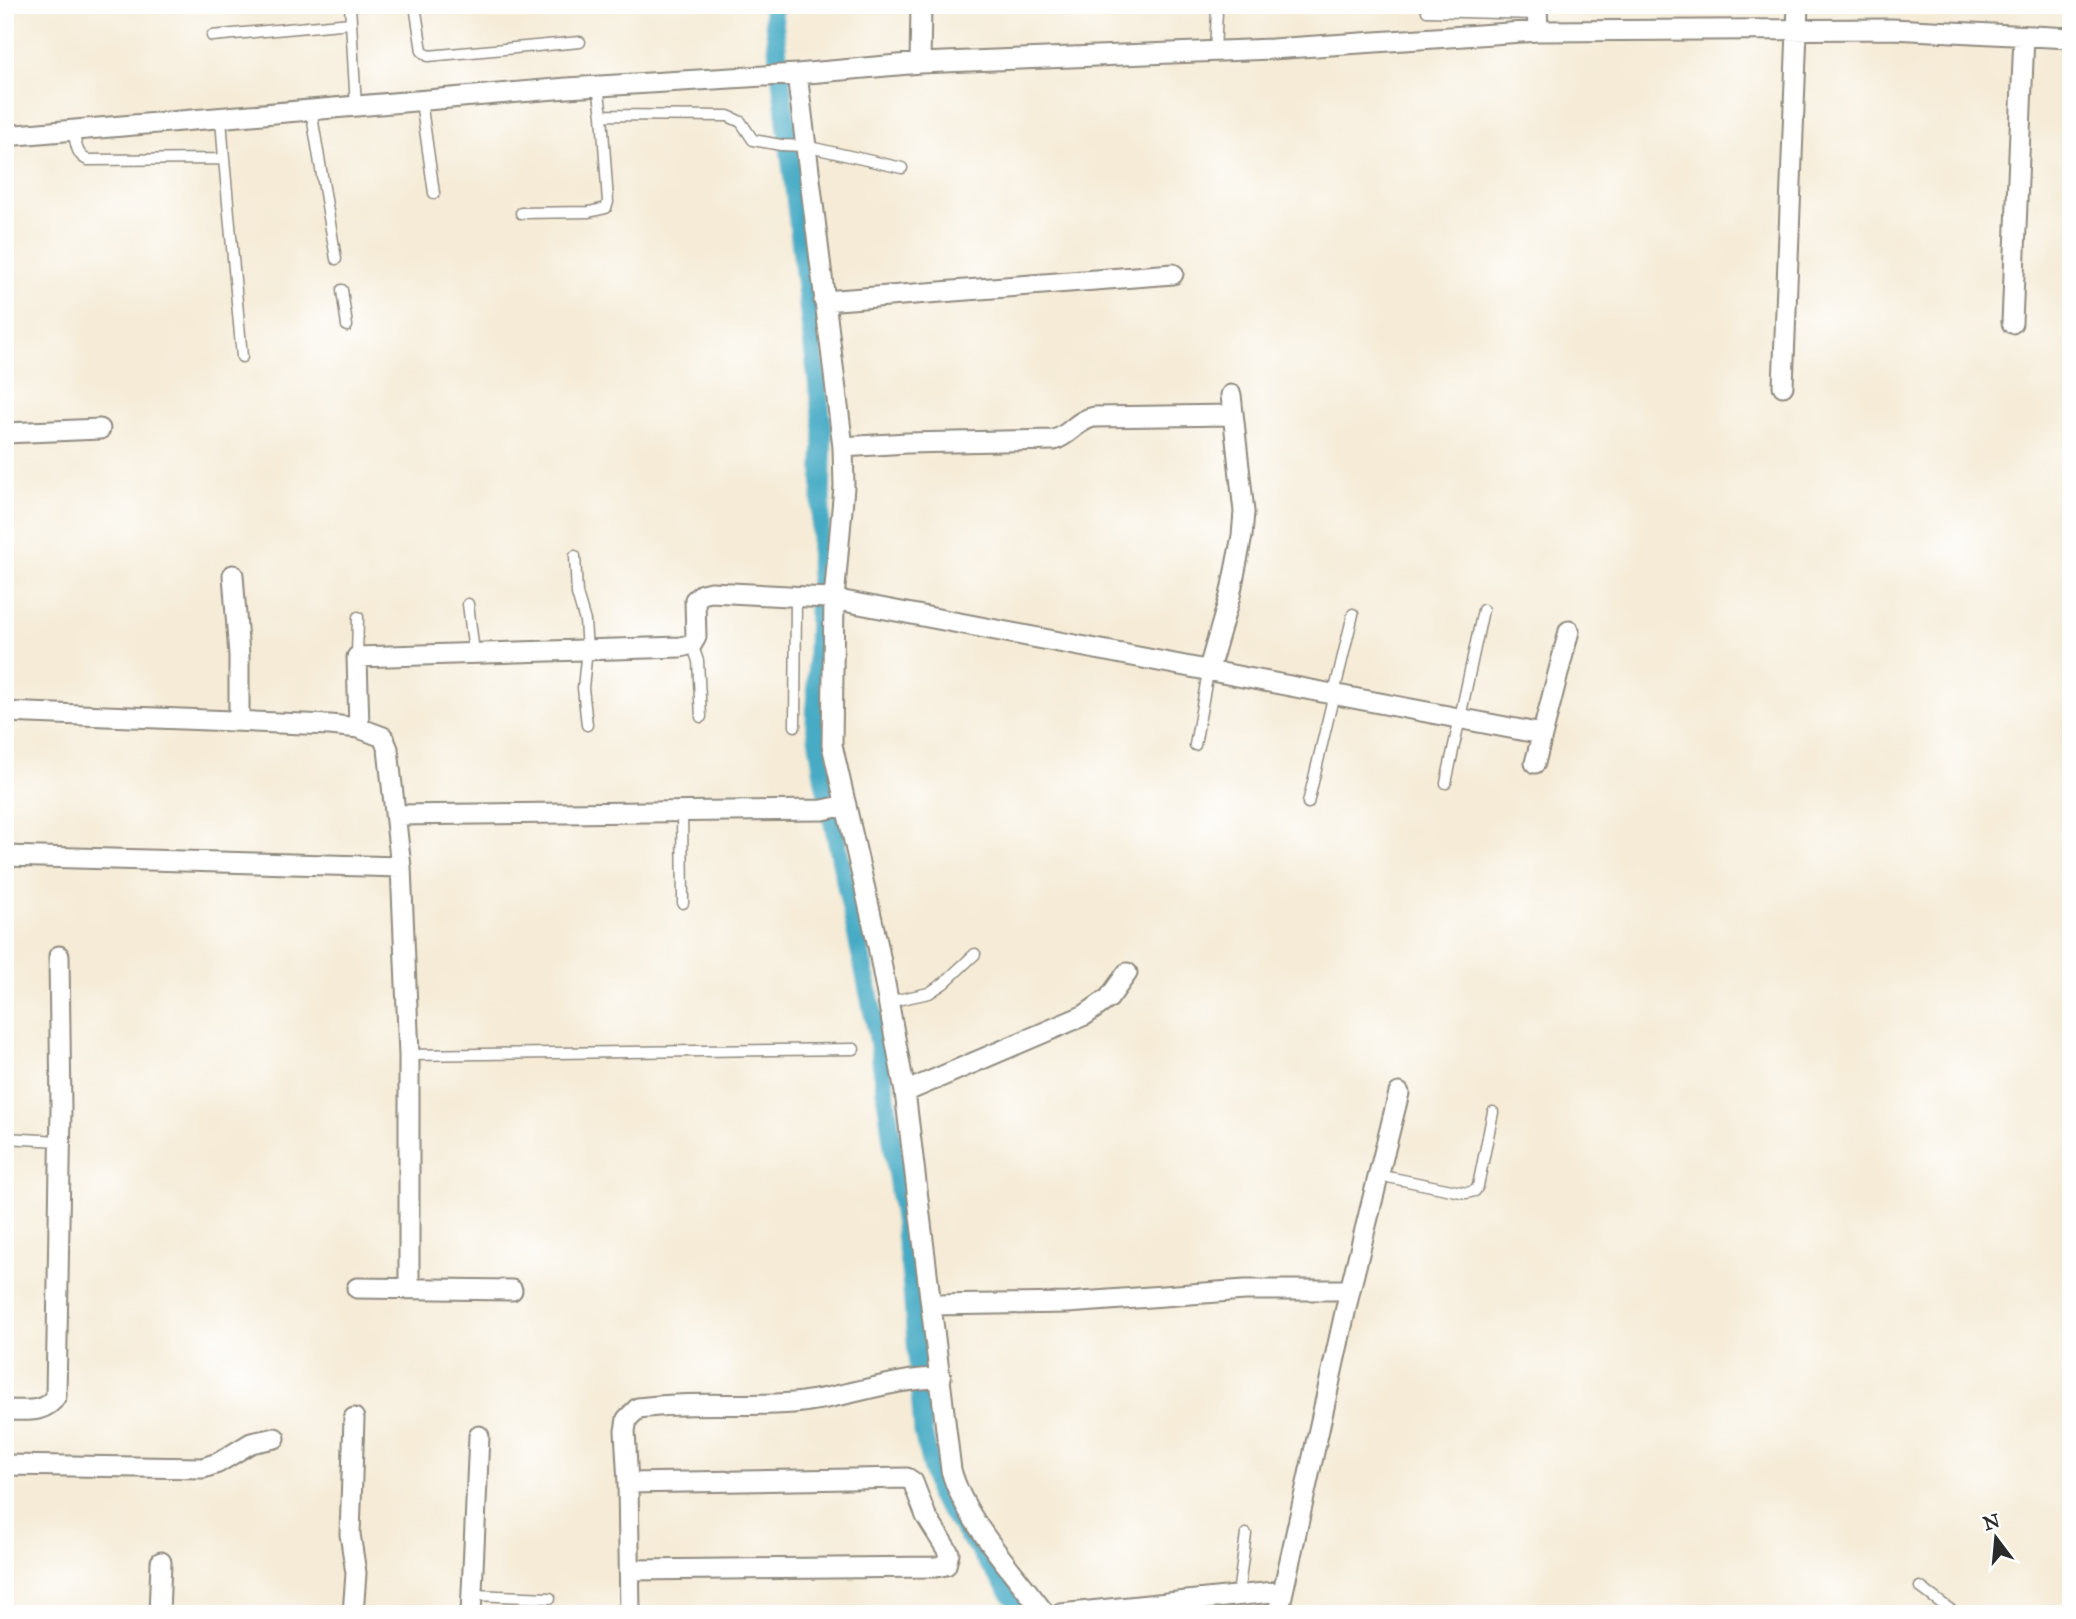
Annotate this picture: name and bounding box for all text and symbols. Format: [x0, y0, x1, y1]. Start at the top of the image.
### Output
north arrow [1960, 1504, 2030, 1574]
text: N [1981, 1509, 2002, 1535]

